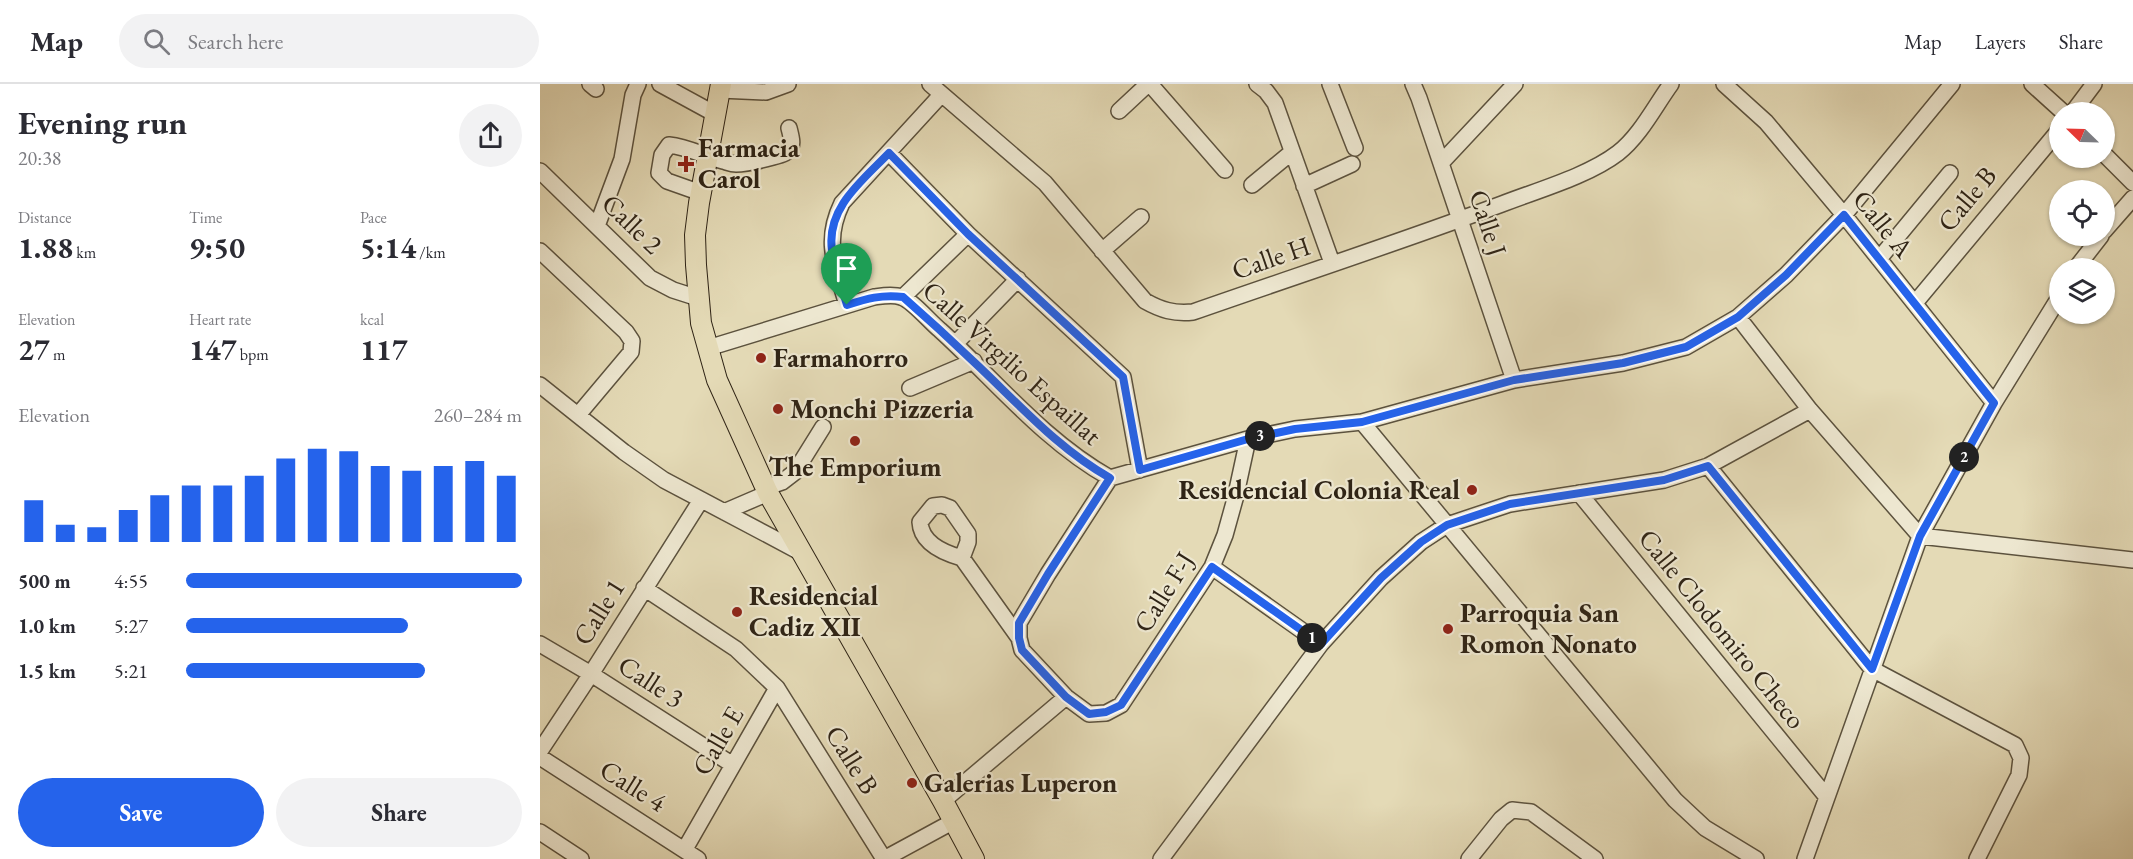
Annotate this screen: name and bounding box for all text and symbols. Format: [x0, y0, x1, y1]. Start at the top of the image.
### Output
search box [119, 14, 539, 68]
text: Map [30, 23, 83, 59]
icon: search [140, 25, 173, 58]
text: Search here [188, 27, 283, 56]
text: Map [1904, 28, 1942, 55]
text: Layers [1975, 28, 2026, 55]
text: Share [2059, 28, 2103, 55]
text: Evening run [18, 101, 187, 144]
north arrow [2049, 102, 2115, 168]
map controls [2049, 102, 2115, 324]
button: share [459, 104, 522, 167]
place label: Farmacia Carol [698, 130, 800, 196]
text: 20:38 [18, 145, 61, 171]
marker: Farmacia Carol [679, 157, 693, 171]
street label: Calle B [1929, 159, 2004, 239]
button: locate [2049, 180, 2115, 246]
street label: Calle A [1845, 183, 1922, 265]
street label: Calle J [1461, 185, 1516, 261]
street label: Calle 2 [594, 186, 670, 261]
text: Distance [18, 207, 71, 228]
text: Time [189, 207, 222, 228]
text: Pace [360, 207, 387, 228]
text: 1.88 [18, 228, 73, 267]
text: 9:50 [189, 228, 245, 267]
text: 5:14 [360, 228, 416, 267]
street label: Calle H [1227, 228, 1315, 287]
text: km [73, 242, 96, 263]
text: /km [416, 242, 446, 263]
pin [821, 243, 872, 305]
icon: arrive [830, 252, 863, 285]
button: layers [2049, 258, 2115, 324]
street label: Calle Virgilio Espaillat [915, 273, 1110, 453]
text: Elevation [18, 309, 76, 330]
text: Heart rate [189, 309, 251, 330]
text: kcal [360, 309, 384, 330]
text: 27 [18, 330, 50, 369]
text: 147 [189, 330, 237, 369]
text: 117 [360, 330, 408, 369]
place label: Farmahorro [773, 340, 908, 375]
text: m [50, 344, 65, 365]
text: bpm [237, 344, 269, 365]
marker: Farmahorro [754, 351, 768, 365]
place label: Monchi Pizzeria [790, 391, 974, 426]
text: Elevation [18, 402, 90, 428]
text: 260–284 m [434, 402, 522, 428]
marker: Monchi Pizzeria [771, 402, 785, 416]
pin: 3 [1245, 421, 1275, 451]
text: 3 [1256, 425, 1264, 446]
marker: The Emporium [848, 434, 862, 448]
pin: 2 [1949, 442, 1979, 472]
text: 2 [1960, 446, 1968, 467]
place label: The Emporium [768, 449, 942, 484]
place label: Residencial Colonia Real [1179, 472, 1460, 507]
marker: Residencial Colonia Real [1465, 483, 1479, 497]
street label: Calle Clodomiro Checo [1631, 522, 1814, 736]
street label: Calle F-J [1125, 545, 1202, 639]
text: 500 m [18, 568, 71, 594]
text: 4:55 [114, 568, 148, 594]
street label: Calle 1 [565, 572, 632, 651]
place label: Residencial Cadiz XII [749, 578, 878, 644]
place label: Parroquia San Romon Nonato [1460, 595, 1637, 661]
marker: Residencial Cadiz XII [730, 605, 744, 619]
text: 1.0 km [18, 613, 76, 639]
text: 5:27 [114, 613, 148, 639]
marker: Parroquia San Romon Nonato [1441, 622, 1455, 636]
pin: 1 [1297, 623, 1327, 653]
text: 1 [1308, 627, 1316, 648]
street label: Calle 3 [612, 647, 691, 716]
text: 1.5 km [18, 658, 76, 684]
text: 5:21 [114, 658, 148, 684]
street label: Calle E [684, 700, 751, 782]
street label: Calle B [818, 719, 887, 801]
street label: Calle 4 [594, 752, 674, 820]
place label: Galerias Luperon [924, 765, 1117, 800]
marker: Galerias Luperon [905, 776, 919, 790]
button: Save [18, 778, 264, 847]
button: Share [276, 778, 522, 847]

